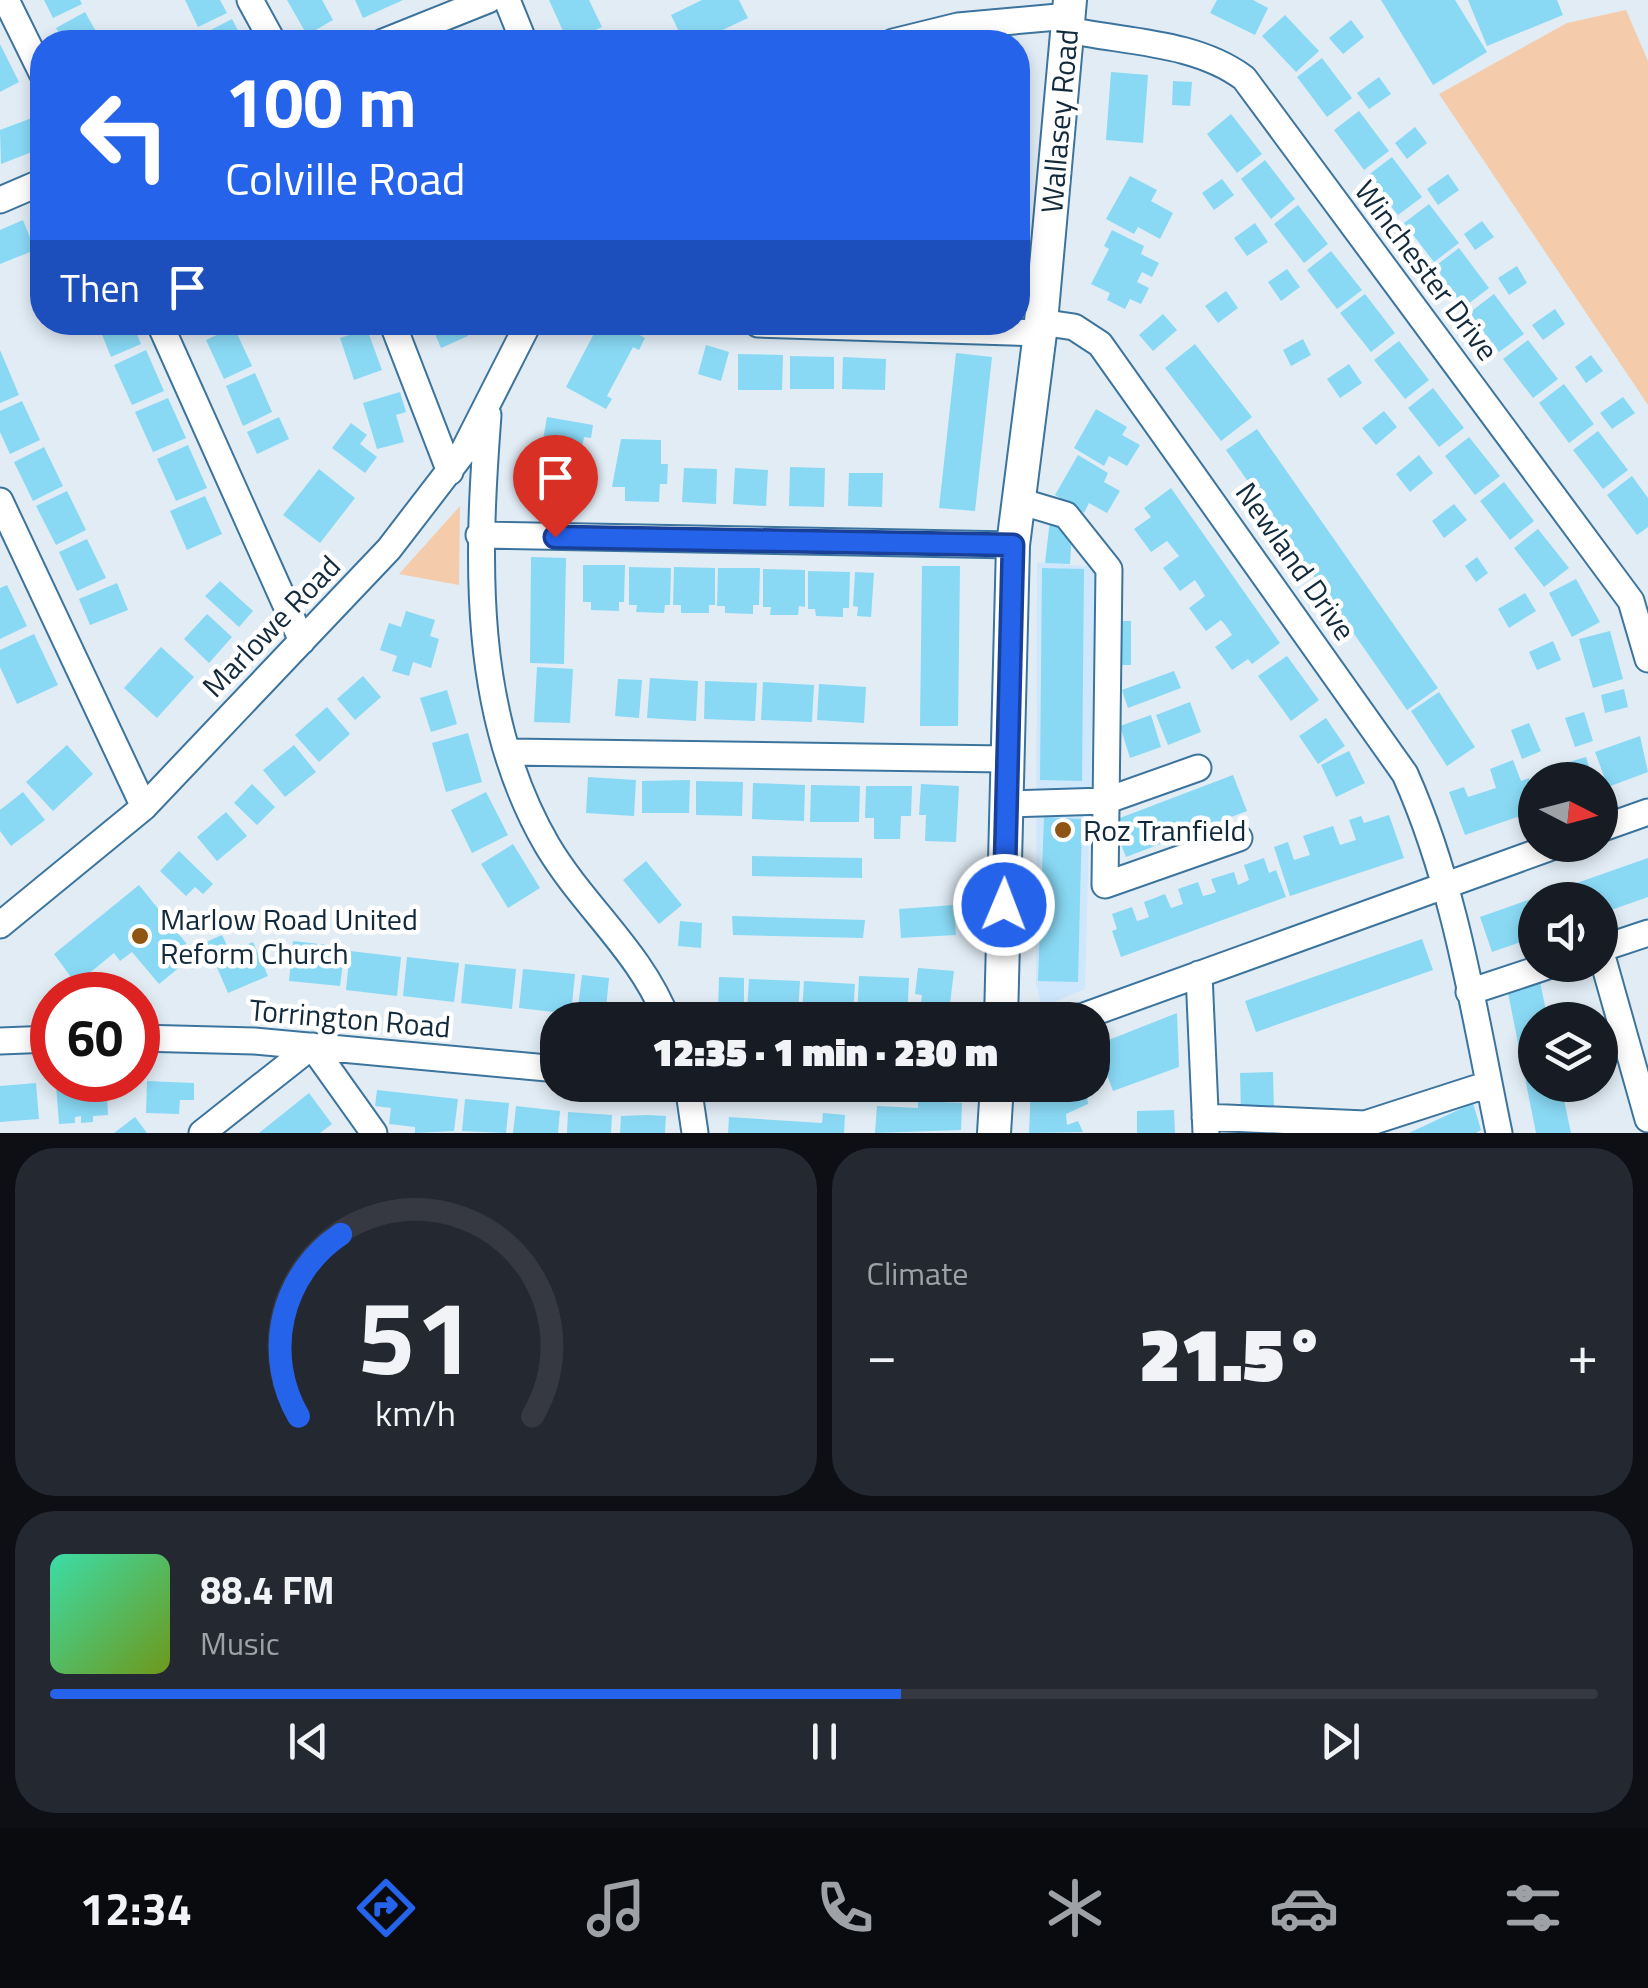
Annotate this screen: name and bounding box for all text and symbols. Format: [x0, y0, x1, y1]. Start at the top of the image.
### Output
street label: Wallasey Road [1028, 27, 1090, 215]
text: 100 m [225, 48, 417, 154]
icon: left [60, 70, 190, 200]
text: Colville Road [225, 144, 466, 212]
street label: Winchester Drive [1344, 170, 1510, 370]
text: Then [60, 259, 140, 317]
icon: arrive [160, 260, 215, 315]
pin [513, 435, 598, 538]
icon: arrive [528, 450, 583, 505]
street label: Newland Drive [1224, 472, 1368, 650]
street label: Marlowe Road [191, 544, 351, 708]
north arrow [1518, 762, 1618, 862]
map controls [1518, 762, 1618, 1102]
place label: Roz Tranfield [1083, 807, 1246, 853]
marker: Roz Tranfield [1052, 819, 1074, 841]
position arrow [952, 853, 1056, 957]
button: sound [1518, 882, 1618, 982]
place label: Marlow Road United Reform Church [160, 896, 418, 976]
marker: Marlow Road United Reform Church [129, 925, 151, 947]
speed limit sign: 60 [30, 972, 160, 1102]
street label: Torrington Road [247, 986, 453, 1050]
button: layers [1518, 1002, 1618, 1102]
text: 12:35 · 1 min · 230 m [652, 1023, 998, 1081]
text: Climate [867, 1249, 968, 1297]
text: 51 [358, 1256, 474, 1414]
text: 21.5° [1139, 1296, 1325, 1410]
text: − [867, 1312, 897, 1395]
text: + [1567, 1312, 1598, 1395]
text: km/h [375, 1385, 456, 1440]
text: 88.4 FM [200, 1561, 335, 1619]
text: Music [200, 1619, 280, 1667]
icon: previous [281, 1714, 336, 1769]
icon: pause [797, 1714, 852, 1769]
icon: next [1313, 1714, 1368, 1769]
icon: directions [351, 1873, 421, 1943]
icon: music [581, 1873, 651, 1943]
icon: phone [810, 1873, 880, 1943]
icon: climate [1040, 1873, 1110, 1943]
icon: car [1269, 1873, 1339, 1943]
icon: filters [1498, 1873, 1568, 1943]
text: 12:34 [80, 1874, 192, 1942]

